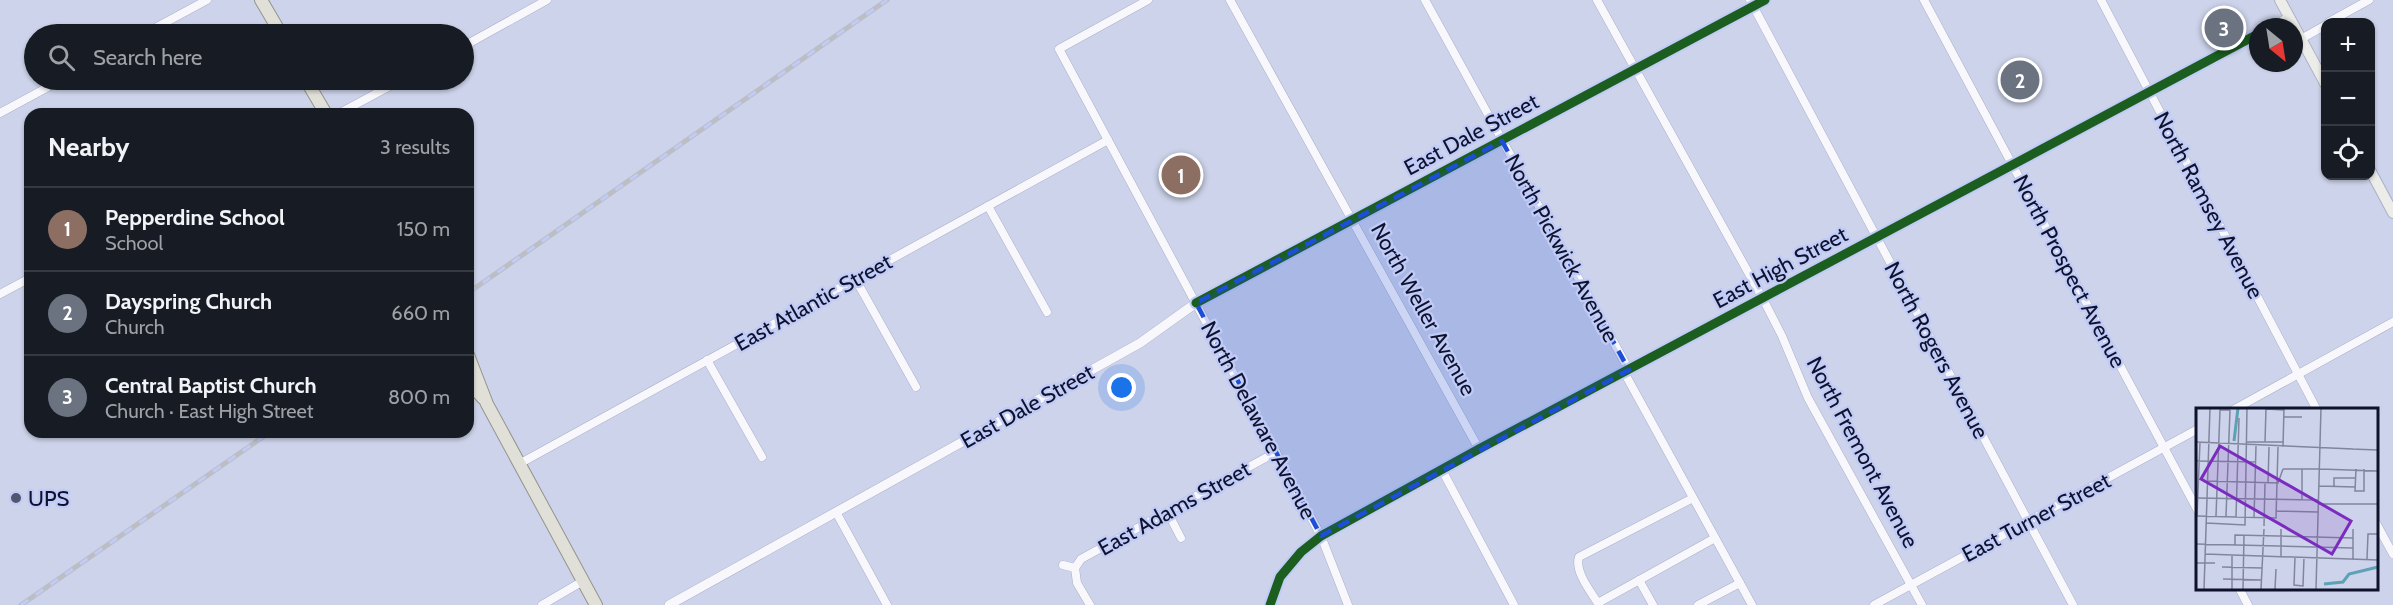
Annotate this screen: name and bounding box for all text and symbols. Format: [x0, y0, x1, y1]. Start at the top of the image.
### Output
pin: 3 [2204, 6, 2244, 51]
north arrow [2249, 18, 2303, 72]
map controls [2321, 18, 2375, 180]
button: + [2321, 18, 2375, 72]
search box [24, 24, 474, 90]
icon: search [45, 41, 78, 74]
text: Search here [93, 44, 202, 71]
pin: 2 [2000, 58, 2040, 103]
button: − [2321, 72, 2375, 126]
street label: East Dale Street [1399, 87, 1544, 181]
street label: North Ramsey Avenue [2148, 107, 2269, 303]
button: locate [2321, 126, 2375, 180]
text: Nearby [48, 131, 129, 163]
text: 3 results [380, 135, 450, 159]
street label: North Pickwick Avenue [1499, 150, 1624, 347]
pin: 1 [1162, 152, 1200, 198]
street label: North Prospect Avenue [2007, 170, 2132, 372]
text: Pepperdine School [105, 204, 285, 231]
text: 1 [64, 217, 71, 241]
text: 150 m [397, 217, 450, 241]
street label: North Weller Avenue [1365, 218, 1482, 400]
street label: East High Street [1708, 220, 1853, 314]
text: School [105, 231, 163, 255]
street label: East Atlantic Street [730, 248, 897, 357]
street label: North Rogers Avenue [1879, 257, 1995, 443]
text: Dayspring Church [105, 288, 272, 315]
text: 2 [62, 301, 73, 325]
text: 660 m [391, 301, 450, 325]
text: Church [105, 315, 165, 339]
street label: North Delaware Avenue [1195, 317, 1322, 524]
street label: North Fremont Avenue [1801, 352, 1924, 552]
street label: East Dale Street [956, 358, 1099, 454]
text: Central Baptist Church [105, 372, 317, 399]
your location [1107, 373, 1136, 402]
text: 3 [62, 385, 73, 409]
text: 800 m [388, 385, 450, 409]
text: Church · East High Street [105, 399, 313, 423]
inset map [2196, 408, 2378, 590]
street label: East Adams Street [1093, 455, 1256, 562]
street label: East Turner Street [1957, 467, 2116, 568]
place label: UPS [28, 485, 70, 512]
marker: UPS [9, 491, 23, 505]

